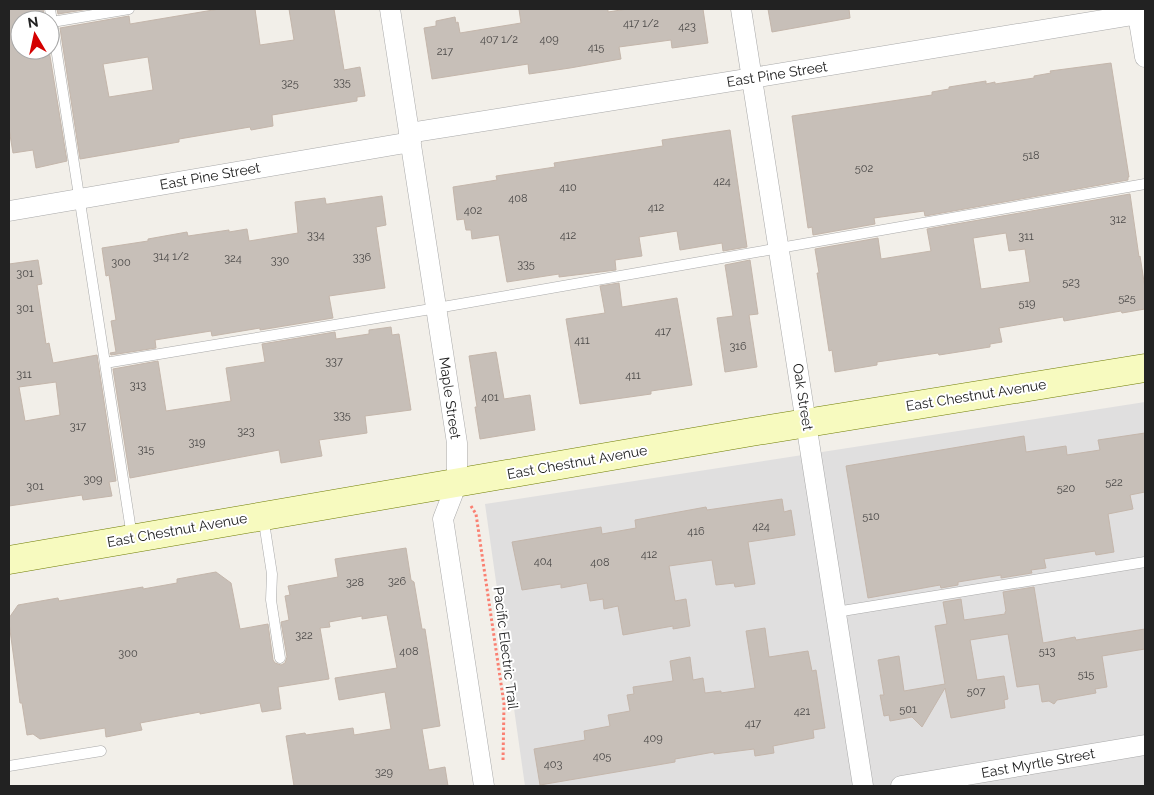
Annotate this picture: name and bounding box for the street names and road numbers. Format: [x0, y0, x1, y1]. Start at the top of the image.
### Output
street label: East Pine Street [726, 58, 829, 90]
street label: East Pine Street [159, 159, 262, 193]
street label: Maple Street [436, 356, 464, 440]
street label: Oak Street [790, 362, 816, 432]
street label: East Chestnut Avenue [905, 376, 1047, 414]
street label: East Chestnut Avenue [506, 442, 648, 482]
street label: East Chestnut Avenue [106, 510, 248, 550]
street label: Pacific Electric Trail [491, 586, 522, 711]
street label: East Myrtle Street [980, 745, 1096, 781]

